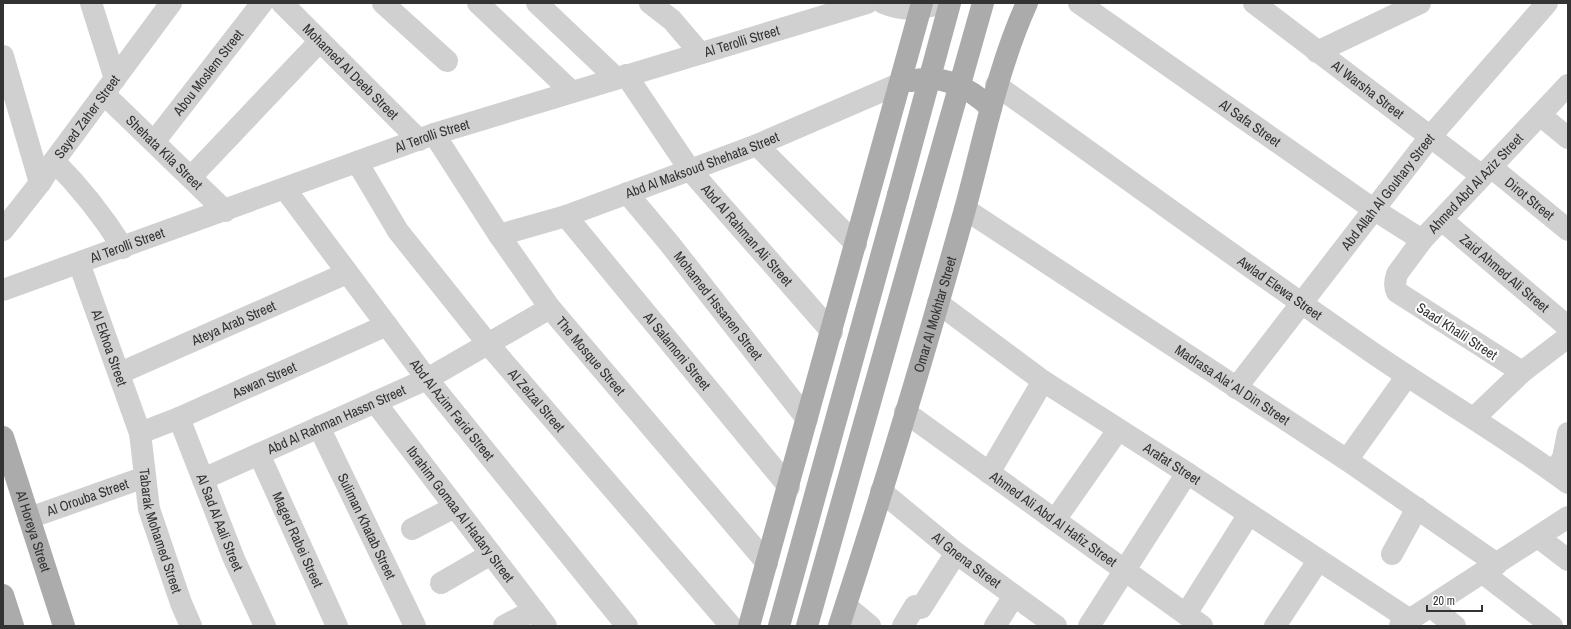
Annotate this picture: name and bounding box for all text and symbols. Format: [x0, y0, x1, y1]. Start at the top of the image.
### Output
street label: Mohamed Al Deeb Street [299, 20, 402, 123]
street label: Al Terolli Street [701, 21, 782, 61]
street label: Abou Moslem Street [168, 26, 247, 120]
street label: Al Warsha Street [1327, 56, 1408, 123]
street label: Sayed Zaher Street [50, 71, 124, 162]
street label: Al Safa Street [1215, 95, 1284, 151]
street label: Shehata Kila Street [122, 111, 206, 194]
street label: Al Terolli Street [391, 115, 472, 157]
street label: Abd Al Maksoud Shehata Street [622, 128, 782, 203]
street label: Ahmed Abd Al Aziz Street [1423, 129, 1527, 238]
street label: Abd Allah Al Gouhary Street [1336, 130, 1438, 254]
street label: Dirot Street [1501, 173, 1558, 224]
street label: Abd Al Rahman Ali Street [697, 180, 797, 290]
street label: Al Terolli Street [87, 223, 167, 267]
street label: Zaid Ahmed Ali Street [1456, 230, 1553, 316]
street label: Mohamed Hssanen Street [670, 248, 766, 364]
street label: Awlad Elewa Street [1233, 251, 1326, 324]
street label: Omar Al Mokhtar Street [909, 254, 960, 375]
street label: Ateya Arab Street [188, 297, 278, 350]
street label: Saad Khalil Street [1413, 298, 1501, 364]
street label: Al Ekhoa Street [87, 306, 131, 388]
street label: Al Salamoni Street [639, 308, 715, 394]
street label: The Mosque Street [552, 313, 629, 399]
street label: Madrasa Ala' Al Din Street [1172, 340, 1293, 429]
street label: Abd Al Azim Farid Street [405, 354, 498, 464]
street label: Aswan Street [228, 358, 299, 403]
street label: Al Zelzal Street [504, 364, 569, 436]
street label: Abd Al Rahman Hassn Street [263, 381, 408, 459]
street label: Arafat Street [1139, 438, 1204, 489]
street label: Ibrahim Gomaa Al Hadary Street [403, 442, 518, 586]
street label: Tabarak Mohamed Street [135, 467, 186, 596]
street label: Ahmed Ali Abd Al Hafiz Street [986, 467, 1120, 571]
street label: Al Sad Al Aali Street [192, 470, 247, 574]
street label: Suliman Khatab Street [334, 470, 400, 582]
street label: Al Orouba Street [43, 475, 131, 520]
street label: Al Horeya Street [12, 487, 55, 574]
street label: Maged Rabei Street [268, 489, 327, 590]
street label: Al Gnena Street [928, 527, 1005, 592]
scale bar [1427, 587, 1482, 613]
text: 20 m [1433, 593, 1455, 609]

